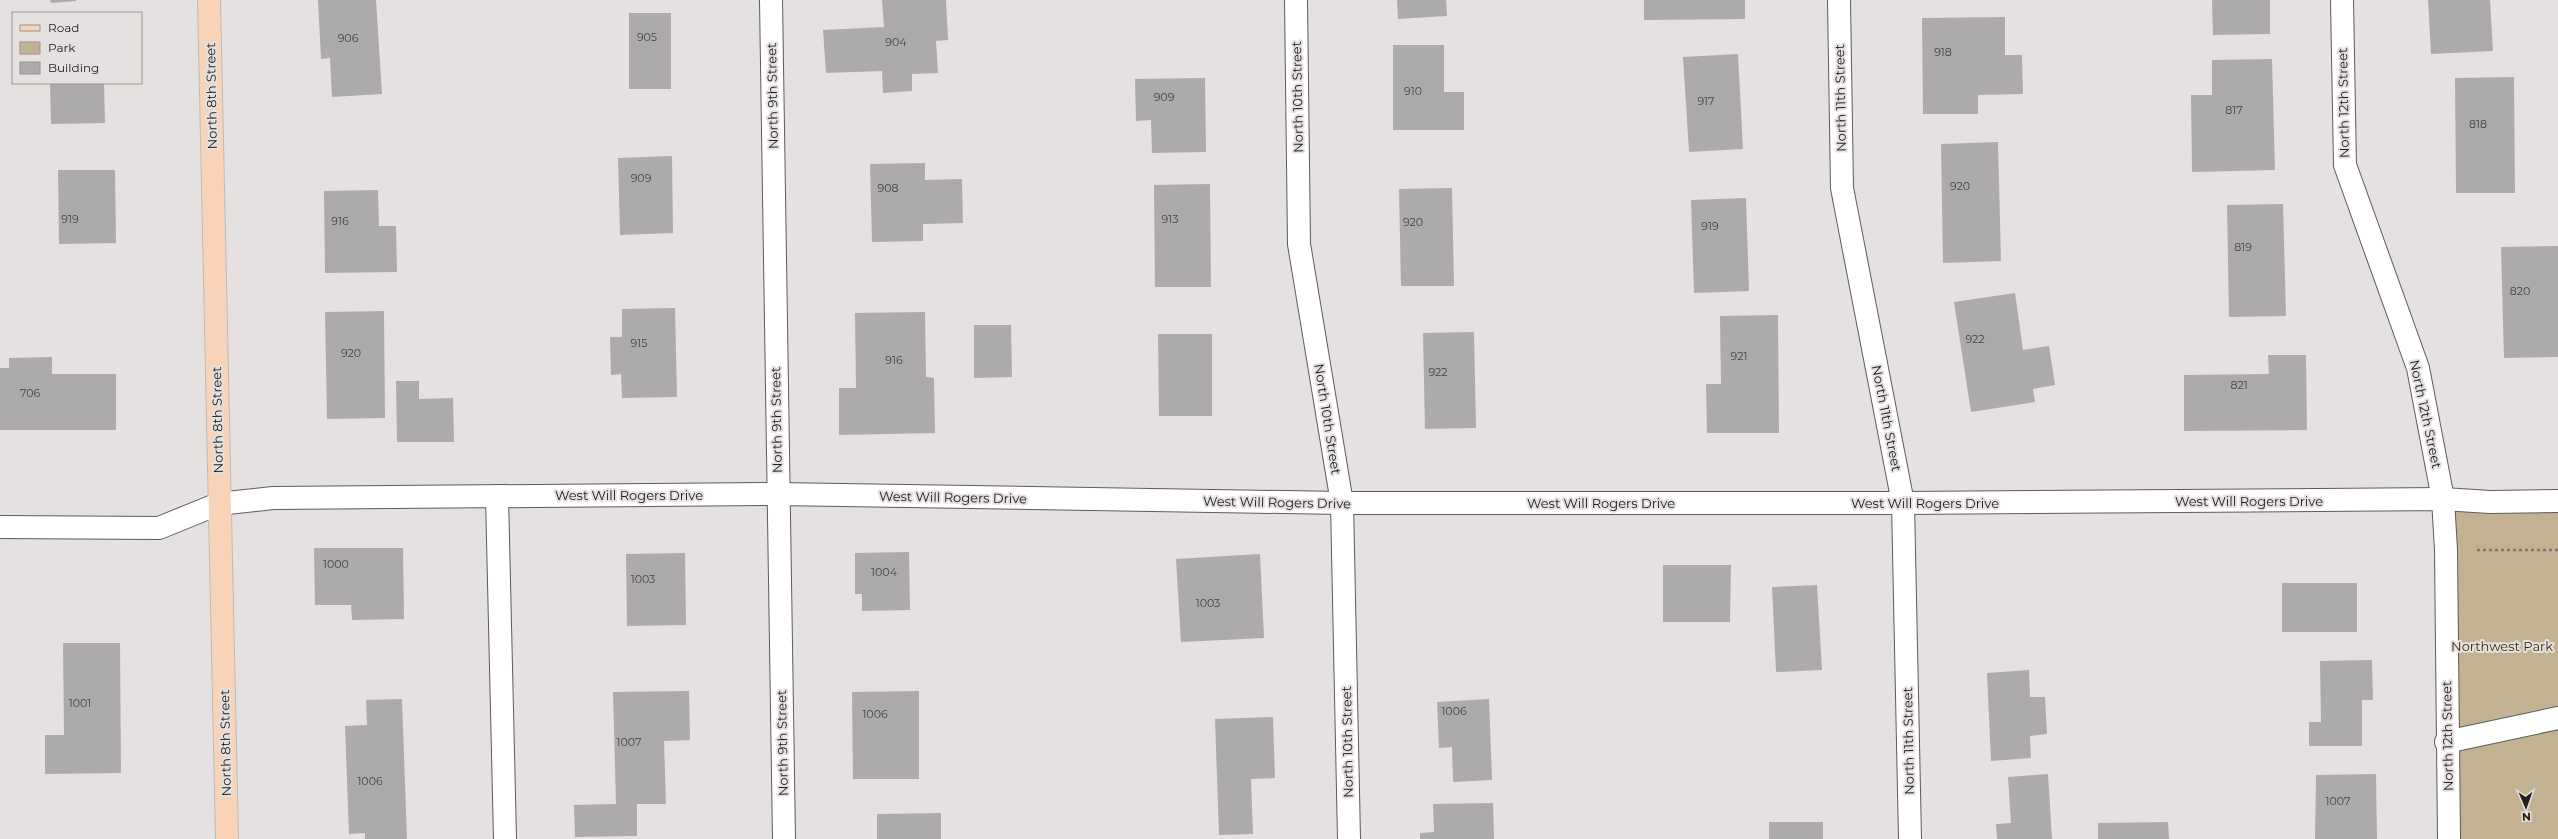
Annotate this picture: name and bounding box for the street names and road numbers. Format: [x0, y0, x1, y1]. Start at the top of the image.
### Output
street label: North 10th Street [1288, 41, 1306, 153]
street label: North 8th Street [202, 43, 220, 149]
street label: North 9th Street [763, 43, 781, 149]
street label: North 11th Street [1831, 44, 1849, 152]
street label: North 12th Street [2334, 48, 2352, 158]
street label: North 12th Street [2407, 358, 2445, 470]
street label: North 10th Street [1311, 363, 1345, 475]
street label: North 11th Street [1869, 364, 1905, 472]
street label: North 8th Street [208, 367, 226, 473]
street label: North 9th Street [767, 367, 785, 473]
street label: West Will Rogers Drive [555, 487, 703, 503]
street label: West Will Rogers Drive [879, 488, 1027, 506]
street label: West Will Rogers Drive [1203, 493, 1351, 511]
street label: West Will Rogers Drive [2175, 493, 2323, 509]
street label: West Will Rogers Drive [1527, 495, 1675, 511]
street label: West Will Rogers Drive [1851, 495, 1999, 511]
street label: North 12th Street [2438, 681, 2456, 791]
street label: North 10th Street [1338, 686, 1356, 798]
street label: North 11th Street [1899, 687, 1917, 795]
street label: North 8th Street [216, 690, 234, 796]
street label: North 9th Street [773, 690, 791, 796]

